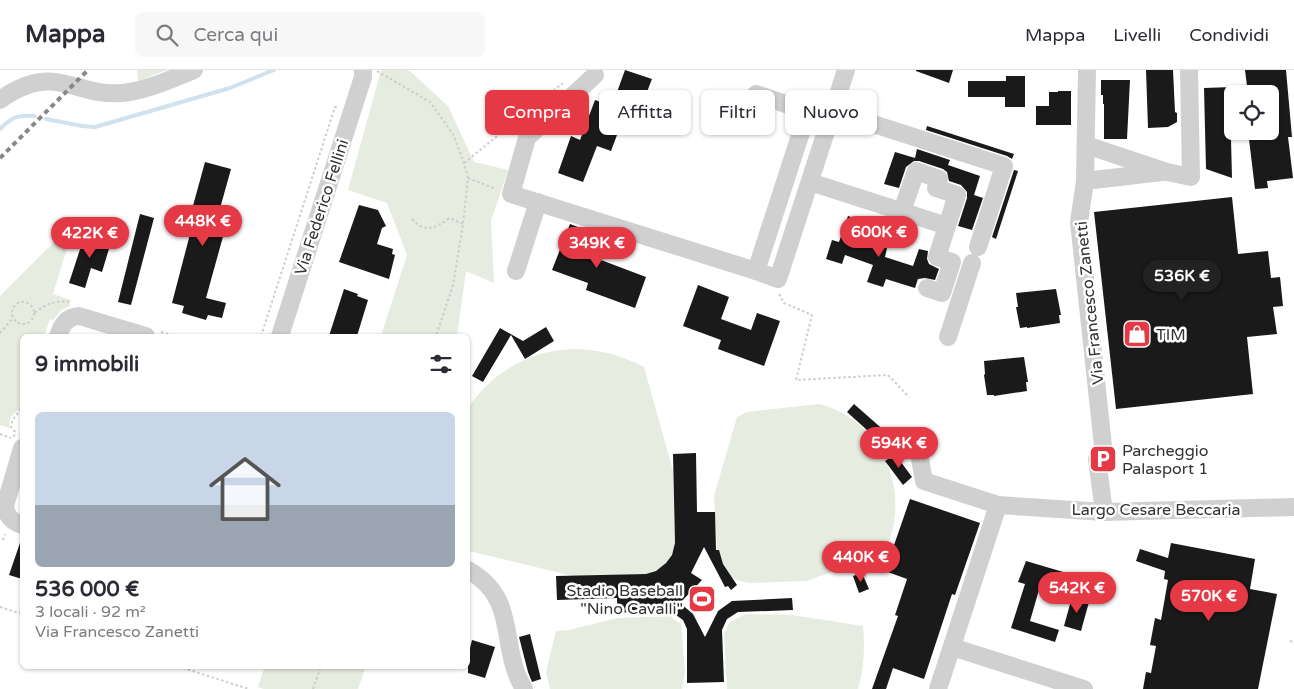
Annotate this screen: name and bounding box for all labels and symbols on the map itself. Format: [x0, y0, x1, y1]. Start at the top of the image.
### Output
street label: Via Federico Fellini [291, 137, 353, 278]
pin: 448K € [162, 204, 244, 247]
pin: 422K € [49, 216, 131, 259]
pin: 600K € [838, 216, 920, 258]
street label: Via Francesco Zanetti [1071, 220, 1109, 385]
pin: 349K € [556, 226, 638, 269]
pin: 536K € [1141, 260, 1223, 302]
shop icon: TIM [1122, 319, 1152, 349]
place label: TIM [1156, 325, 1186, 345]
pin: 594K € [858, 426, 940, 469]
place label: Parcheggio Palasport 1 [1122, 441, 1208, 479]
parking icon: Parcheggio Palasport 1 [1088, 444, 1118, 474]
street label: Largo Cesare Beccaria [1072, 500, 1240, 520]
pin: 440K € [820, 540, 902, 583]
pin: 542K € [1036, 572, 1118, 614]
pin: 570K € [1168, 580, 1250, 622]
place label: Stadio Baseball "Nino Cavalli" [567, 581, 683, 619]
sports icon: Stadio Baseball "Nino Cavalli" [687, 584, 717, 614]

